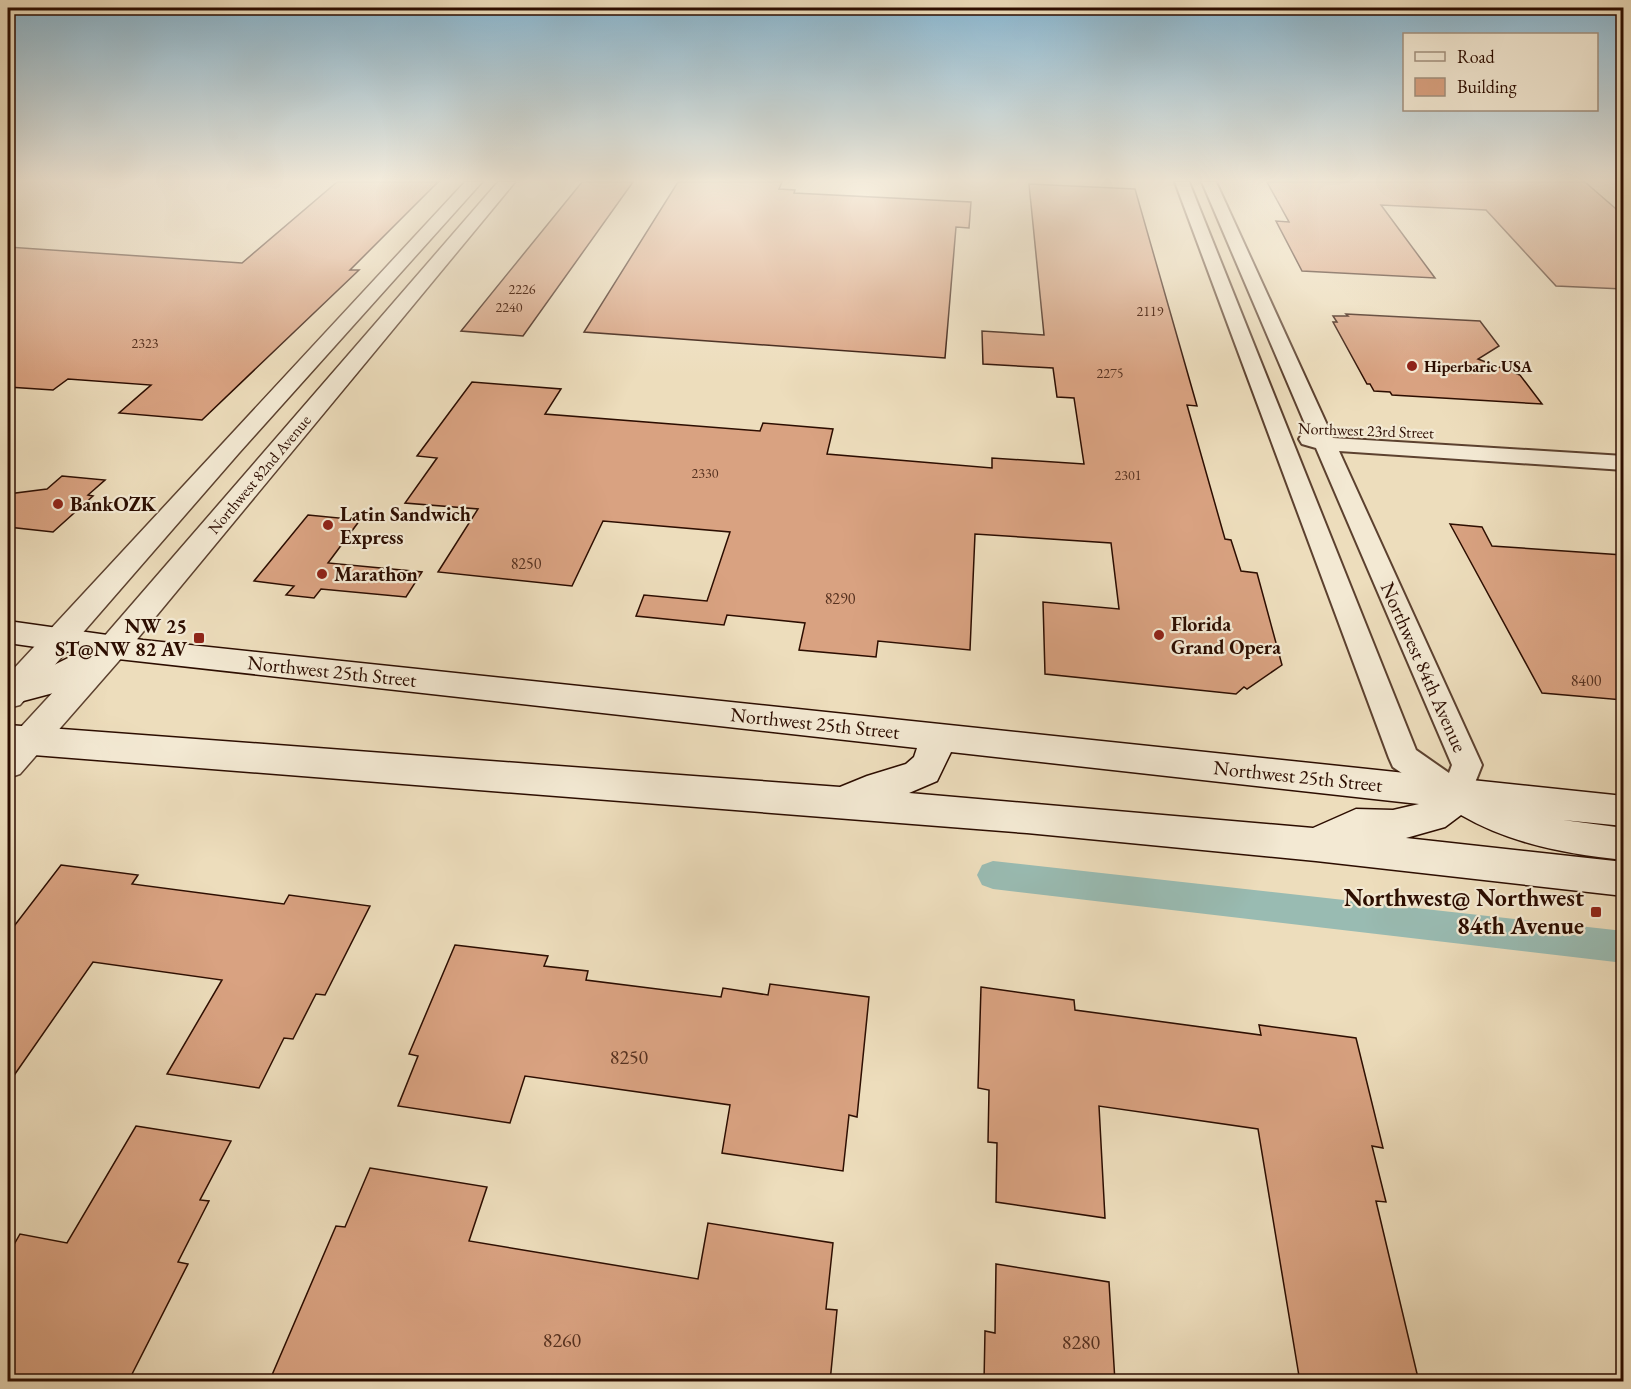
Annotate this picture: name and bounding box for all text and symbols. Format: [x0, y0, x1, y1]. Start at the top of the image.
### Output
legend [1403, 33, 1598, 111]
text: Road [1457, 45, 1496, 68]
text: Building [1457, 75, 1517, 98]
house number: 2226 [509, 280, 536, 298]
house number: 2240 [496, 298, 523, 316]
house number: 2119 [1137, 302, 1164, 320]
house number: 2323 [132, 334, 159, 352]
place label: Hiperbaric USA [1424, 356, 1533, 377]
marker: Hiperbaric USA [1405, 359, 1419, 373]
house number: 2275 [1097, 364, 1123, 382]
street label: Northwest 82nd Avenue [203, 410, 316, 539]
street label: Northwest 23rd Street [1298, 418, 1434, 443]
house number: 2330 [692, 464, 719, 482]
house number: 2301 [1115, 466, 1141, 484]
place label: BankOZK [70, 491, 157, 517]
marker: BankOZK [51, 497, 65, 511]
place label: Latin Sandwich Express [340, 501, 471, 550]
marker: Latin Sandwich Express [321, 518, 335, 532]
house number: 8250 [511, 553, 542, 574]
place label: Marathon [334, 561, 418, 587]
marker: Marathon [315, 567, 329, 581]
street label: Northwest 84th Avenue [1375, 578, 1473, 756]
house number: 8290 [825, 588, 856, 609]
place label: Florida Grand Opera [1171, 611, 1281, 660]
place label: NW 25 ST@NW 82 AV [55, 613, 188, 662]
marker: Florida Grand Opera [1152, 628, 1166, 642]
marker: NW 25 ST@NW 82 AV [192, 631, 206, 645]
street label: Northwest 25th Street [246, 649, 419, 693]
house number: 8400 [1571, 670, 1602, 691]
street label: Northwest 25th Street [729, 701, 902, 745]
street label: Northwest 25th Street [1212, 754, 1385, 798]
place label: Northwest@ Northwest 84th Avenue [1344, 882, 1584, 941]
marker: Northwest@ Northwest 84th Avenue [1589, 905, 1603, 919]
house number: 8250 [610, 1044, 649, 1070]
house number: 8260 [543, 1327, 582, 1353]
house number: 8280 [1062, 1329, 1101, 1355]

